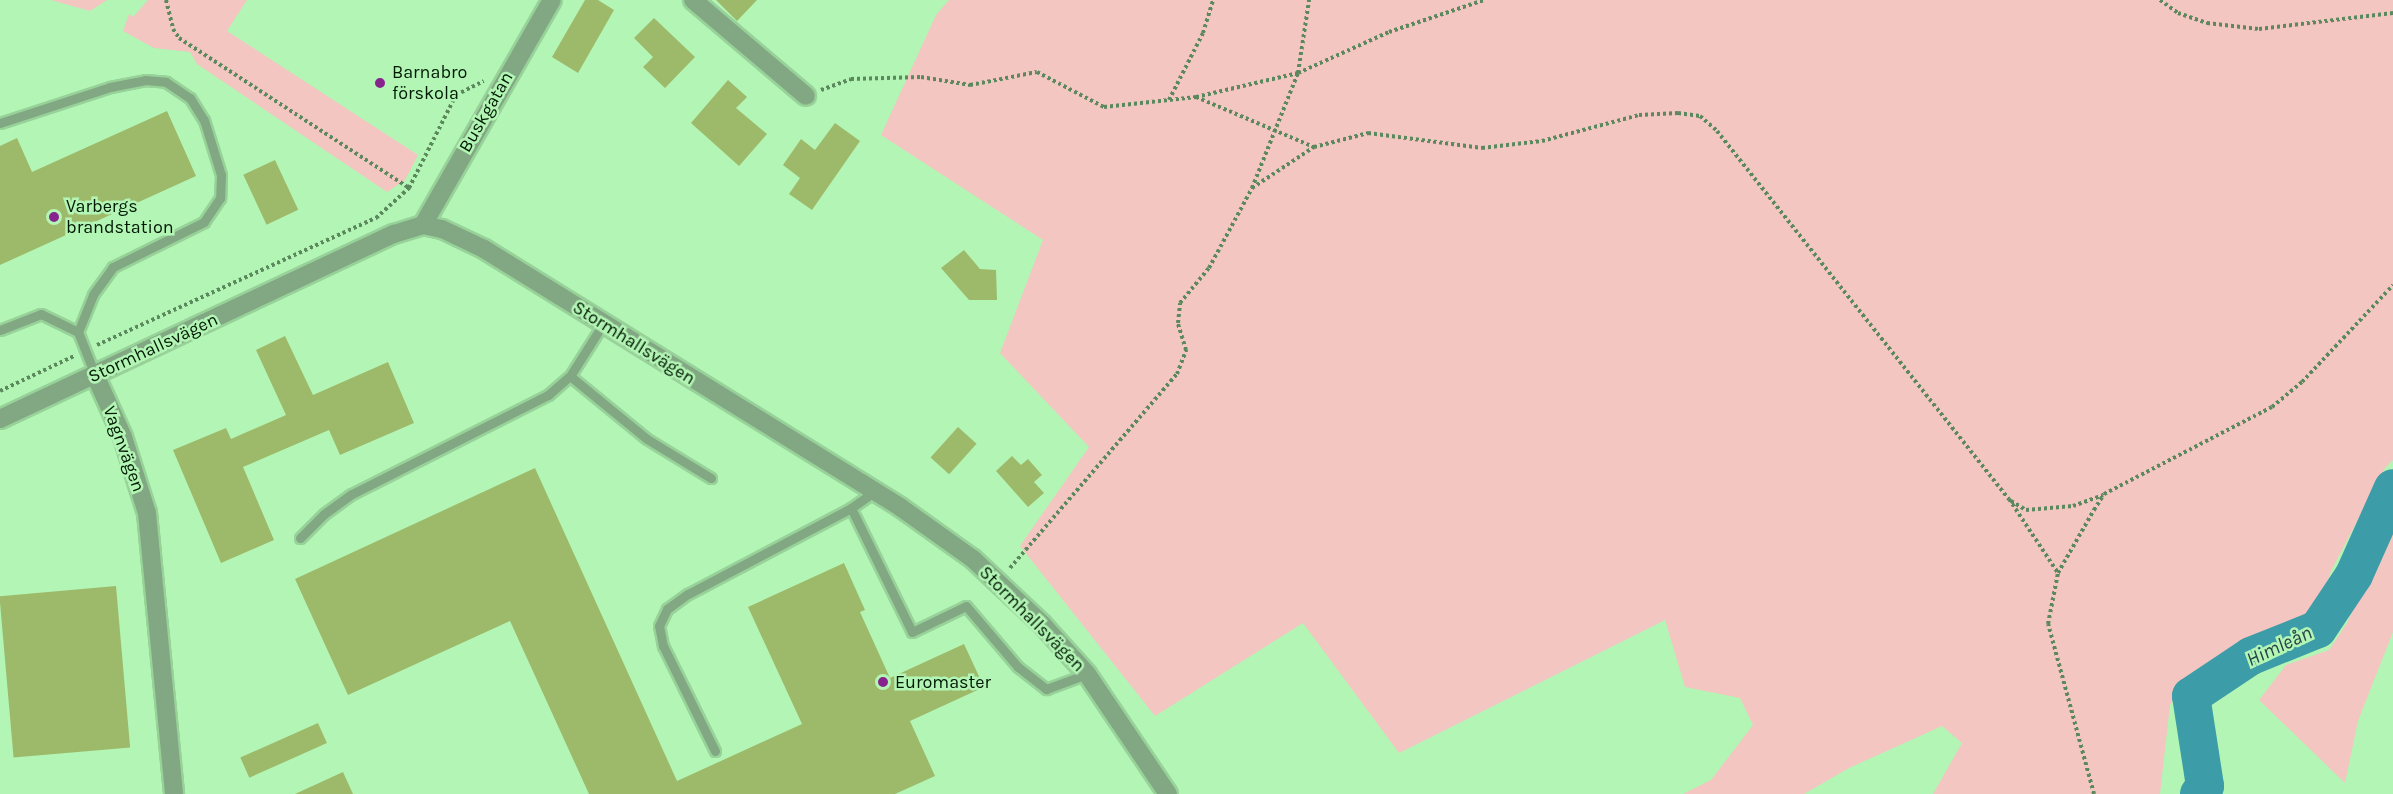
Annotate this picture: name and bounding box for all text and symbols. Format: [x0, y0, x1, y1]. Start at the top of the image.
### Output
place label: Barnabro förskola [392, 62, 467, 104]
street label: Buskgatan [454, 68, 518, 156]
marker: Barnabro förskola [373, 76, 387, 90]
place label: Varbergs brandstation [66, 196, 174, 238]
marker: Varbergs brandstation [47, 210, 61, 224]
street label: Stormhallsvägen [569, 297, 699, 389]
street label: Stormhallsvägen [85, 309, 221, 387]
street label: Vagnvägen [99, 403, 149, 495]
street label: Stormhallsvägen [975, 562, 1089, 676]
water label: Himleån [2242, 620, 2316, 672]
place label: Euromaster [895, 671, 991, 693]
marker: Euromaster [876, 675, 890, 689]

